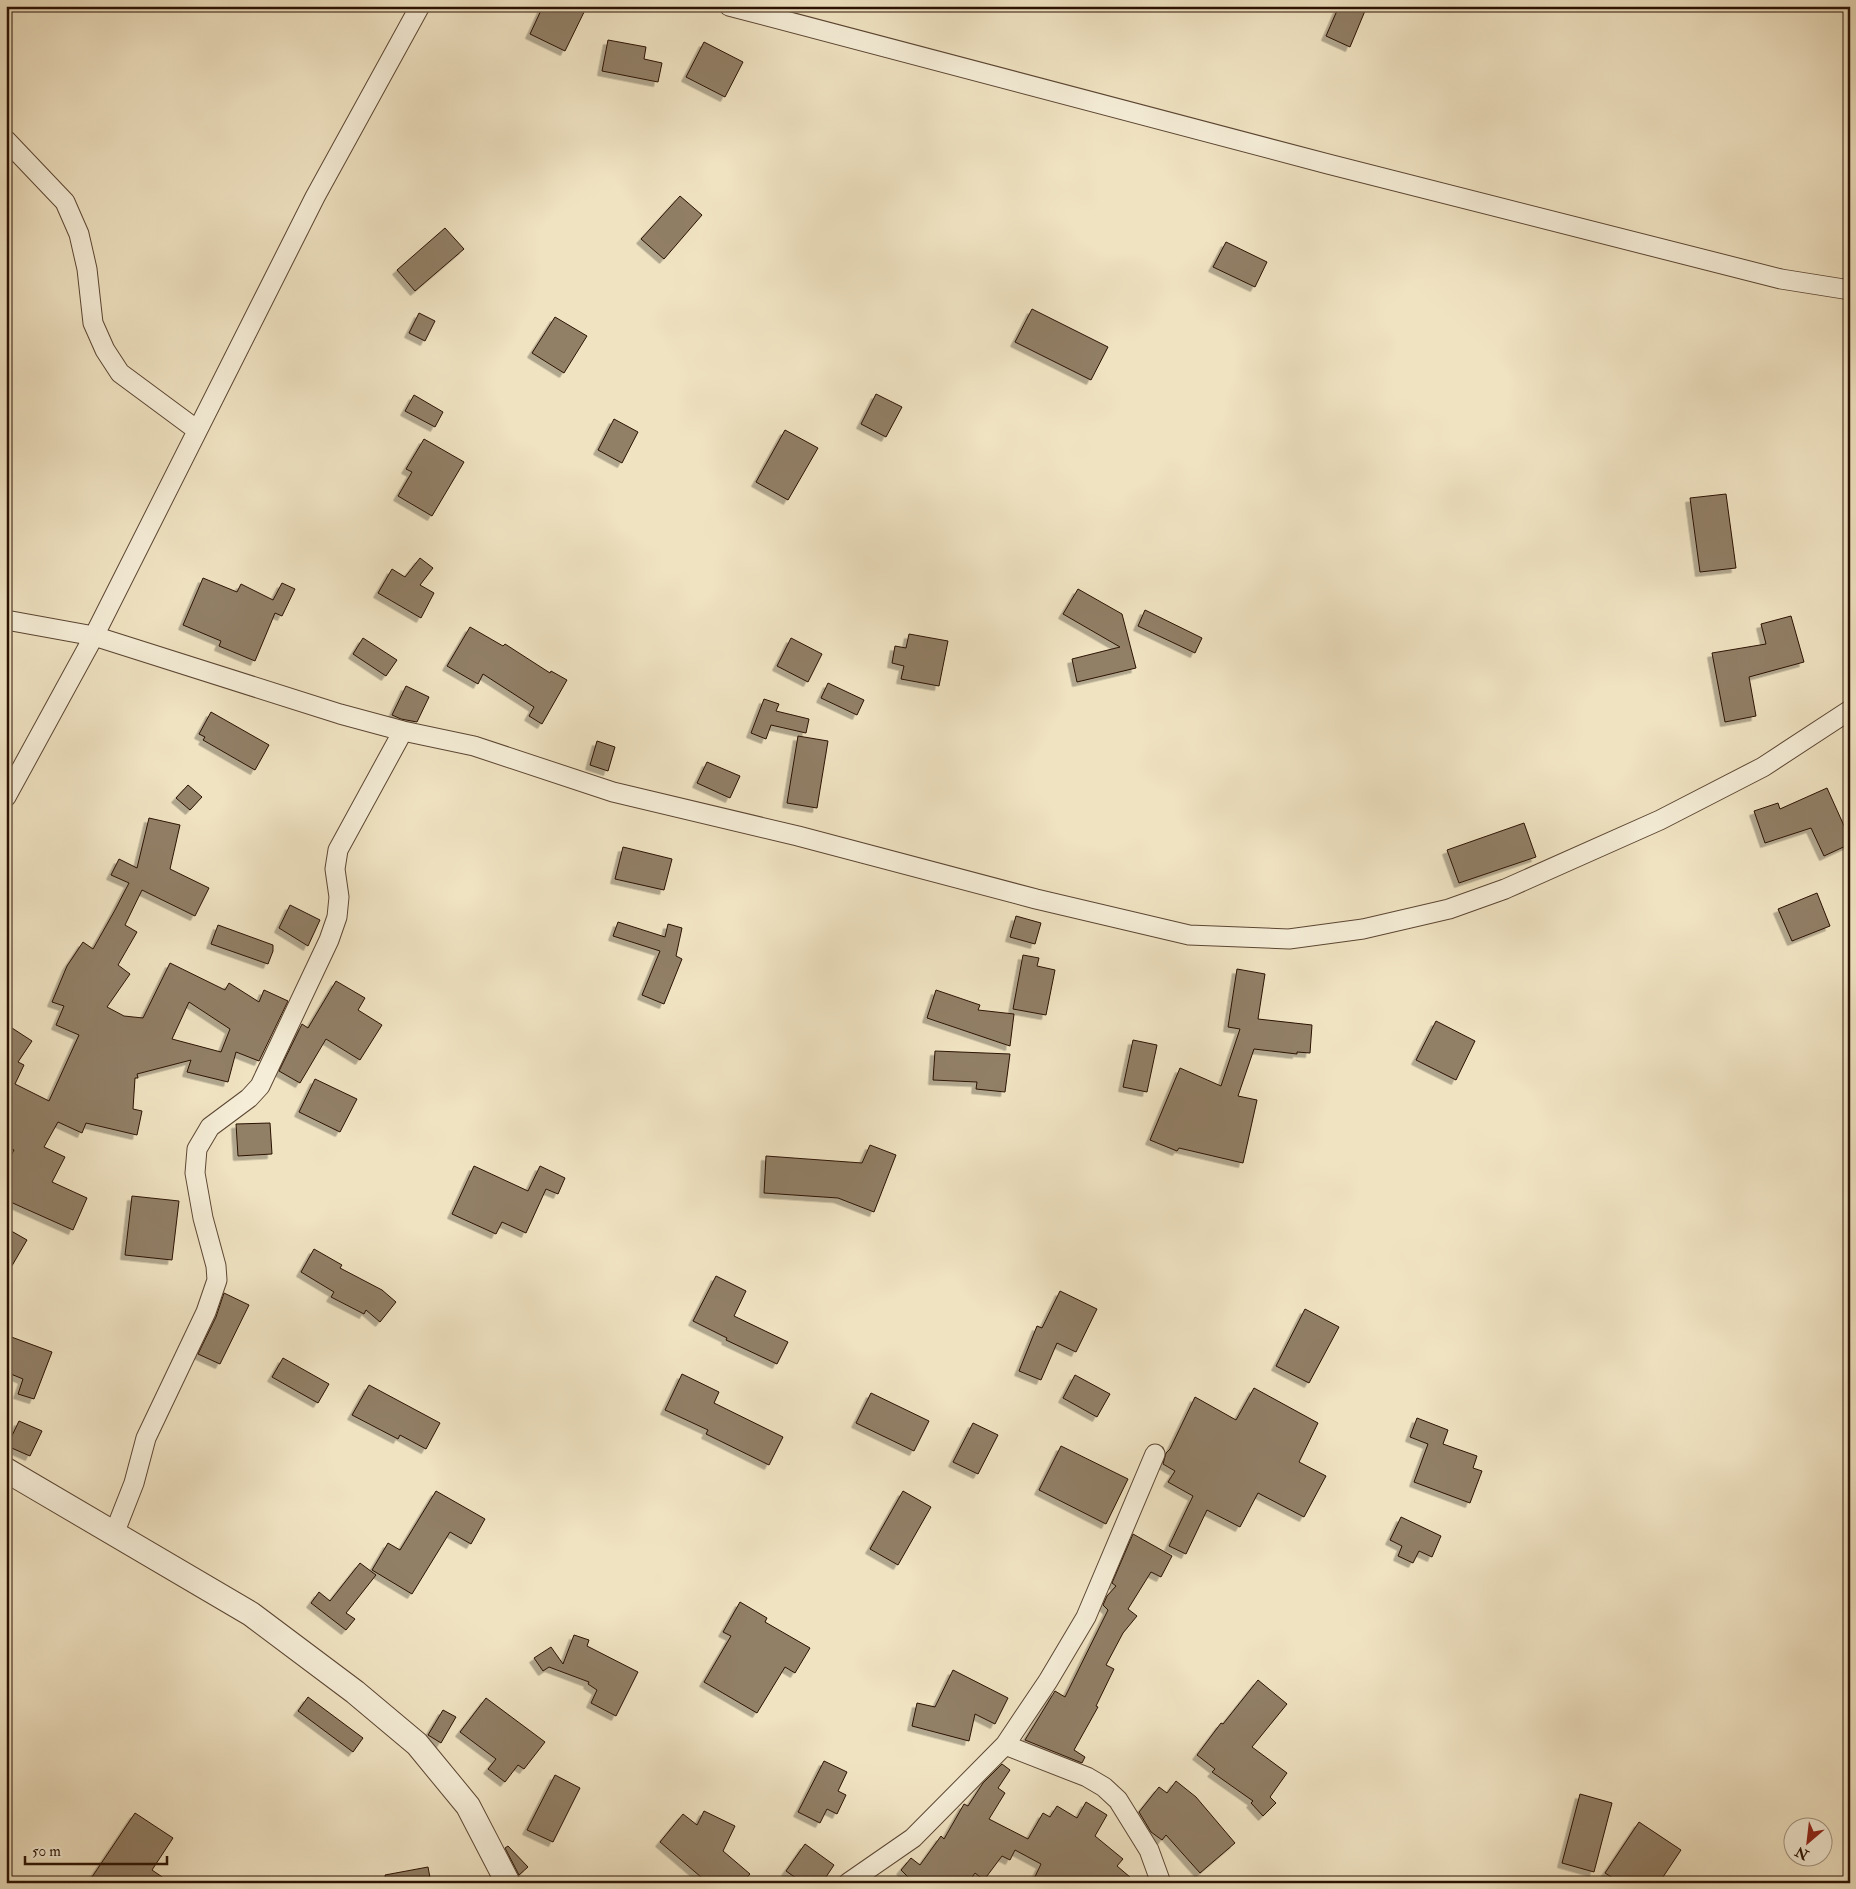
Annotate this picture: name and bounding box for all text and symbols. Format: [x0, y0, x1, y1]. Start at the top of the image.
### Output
north arrow [1784, 1816, 1834, 1866]
scale bar [25, 1834, 168, 1866]
text: 50 m [32, 1842, 61, 1861]
text: N [1792, 1842, 1813, 1864]

